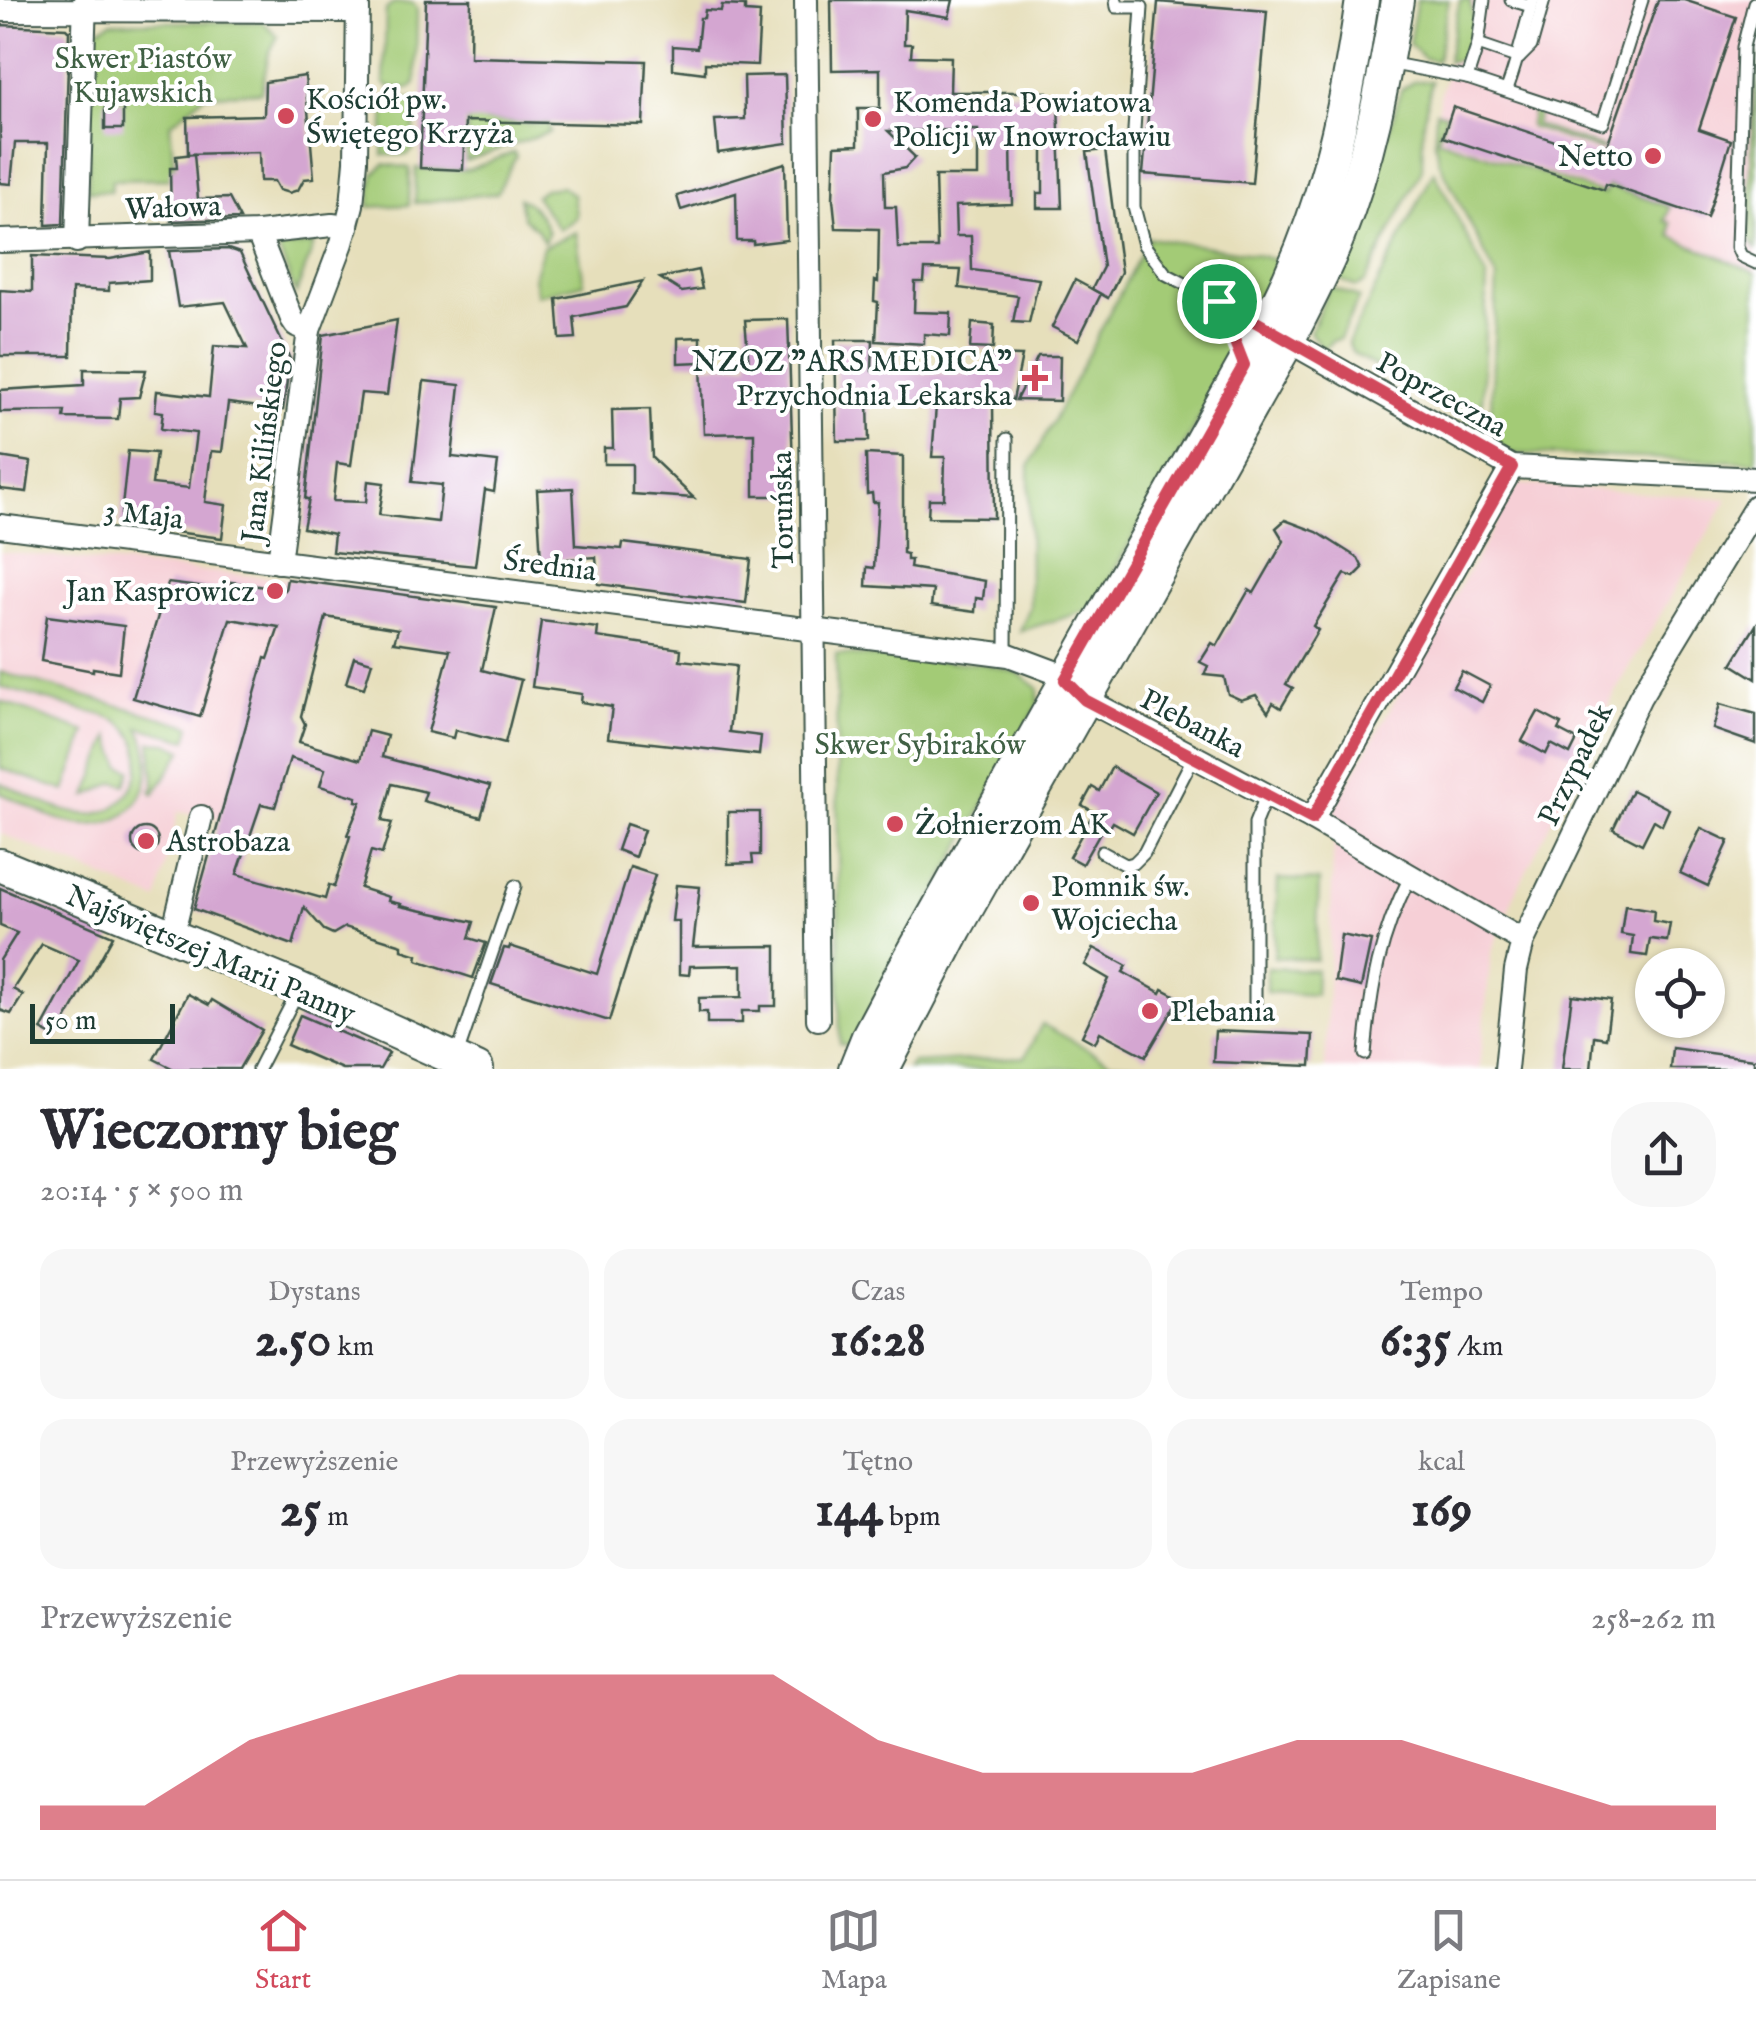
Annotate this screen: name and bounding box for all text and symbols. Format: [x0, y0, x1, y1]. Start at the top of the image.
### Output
park label: Skwer Piastów Kujawskich [55, 41, 233, 113]
place label: Kościół pw. Świętego Krzyża [306, 82, 514, 154]
place label: Komenda Powiatowa Policji w Inowrocławiu [893, 85, 1171, 157]
marker: Kościół pw. Świętego Krzyża [275, 105, 297, 127]
marker: Komenda Powiatowa Policji w Inowrocławiu [862, 108, 884, 130]
place label: Netto [1557, 139, 1633, 177]
marker: Netto [1642, 145, 1664, 167]
street label: Wałowa [124, 188, 222, 230]
pin [1177, 259, 1262, 344]
icon: arrive [1192, 274, 1247, 329]
street label: Jana Kilińskiego [234, 339, 297, 548]
place label: NZOZ "ARS MEDICA" Przychodnia Lekarska [692, 344, 1012, 416]
street label: Poprzeczna [1369, 344, 1513, 447]
marker: NZOZ "ARS MEDICA" Przychodnia Lekarska [1022, 365, 1048, 391]
street label: Toruńska [764, 451, 804, 569]
street label: 3 Maja [102, 492, 185, 540]
street label: Średnia [501, 542, 598, 592]
place label: Jan Kasprowicz [62, 574, 255, 612]
marker: Jan Kasprowicz [264, 580, 286, 602]
street label: Plebanka [1133, 681, 1251, 768]
street label: Przypadek [1531, 696, 1623, 833]
park label: Skwer Sybiraków [814, 727, 1027, 765]
place label: Żołnierzom AK [915, 807, 1111, 845]
marker: Żołnierzom AK [884, 813, 906, 835]
place label: Astrobaza [165, 824, 290, 862]
marker: Astrobaza [135, 830, 157, 852]
place label: Pomnik św. Wojciecha [1051, 869, 1190, 941]
street label: Najświętszej Marii Panny [60, 878, 361, 1034]
marker: Pomnik św. Wojciecha [1020, 892, 1042, 914]
map controls [1635, 948, 1725, 1038]
button: locate [1635, 948, 1725, 1038]
place label: Plebania [1170, 994, 1275, 1032]
scale bar [30, 999, 175, 1044]
marker: Plebania [1139, 1000, 1161, 1022]
text: 50 m [45, 1004, 97, 1039]
text: Wieczorny bieg [40, 1098, 398, 1168]
button: share [1611, 1102, 1716, 1207]
text: 20:14 · 5 × 500 m [40, 1171, 243, 1212]
text: Dystans [268, 1275, 361, 1310]
text: Czas [851, 1275, 905, 1310]
text: Tempo [1400, 1275, 1483, 1310]
text: 2.50 [255, 1310, 331, 1373]
text: 16:28 [830, 1310, 926, 1373]
text: 6:35 [1380, 1310, 1451, 1373]
text: km [331, 1330, 374, 1365]
text: /km [1451, 1330, 1503, 1365]
text: Przewyższenie [230, 1445, 398, 1480]
text: Tętno [843, 1445, 913, 1480]
text: kcal [1418, 1445, 1465, 1480]
text: 25 [280, 1480, 321, 1543]
text: 144 [815, 1480, 883, 1543]
text: 169 [1411, 1480, 1472, 1543]
text: m [321, 1500, 349, 1535]
text: bpm [883, 1500, 941, 1535]
text: Przewyższenie [40, 1599, 232, 1640]
text: 258–262 m [1591, 1599, 1716, 1640]
tab: Start [255, 1903, 311, 1998]
tab: Mapa [821, 1903, 887, 1998]
tab: Zapisane [1397, 1903, 1501, 1998]

